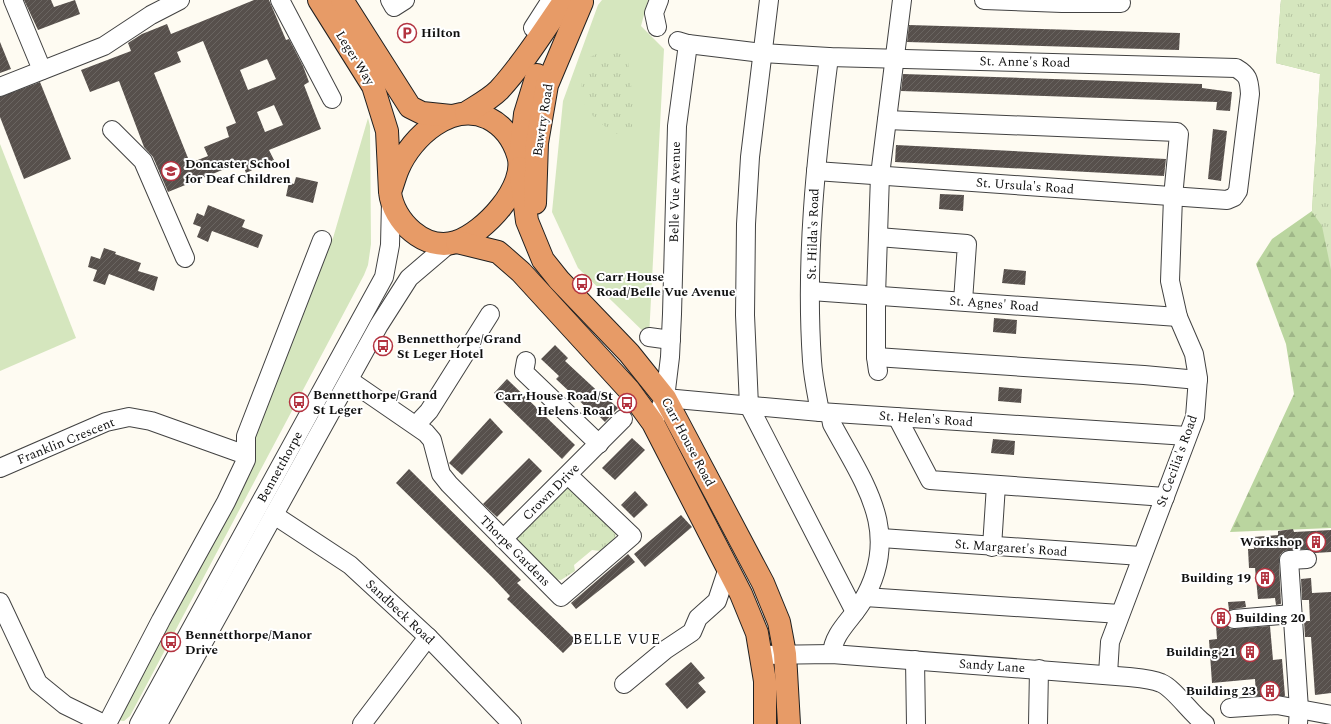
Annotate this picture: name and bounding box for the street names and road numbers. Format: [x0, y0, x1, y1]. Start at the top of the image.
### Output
street label: Leger Way [330, 27, 380, 90]
street label: St. Anne's Road [979, 51, 1071, 73]
street label: Bawtry Road [527, 82, 559, 158]
street label: Belle Vue Avenue [664, 141, 686, 243]
street label: St. Ursula's Road [975, 173, 1075, 199]
street label: St. Hilda's Road [801, 188, 825, 280]
street label: St. Agnes' Road [948, 291, 1040, 317]
street label: Carr House Road [656, 394, 720, 490]
street label: St. Helen's Road [878, 406, 974, 432]
street label: Franklin Crescent [14, 412, 118, 470]
street label: St Cecilia's Road [1151, 412, 1203, 510]
street label: Bennetthorpe [252, 428, 308, 506]
street label: Crown Drive [518, 459, 584, 525]
street label: Thorpe Gardens [475, 511, 555, 591]
street label: St. Margaret's Road [954, 534, 1068, 562]
street label: Sandbeck Road [361, 575, 439, 649]
street label: Sandy Lane [958, 654, 1026, 678]

